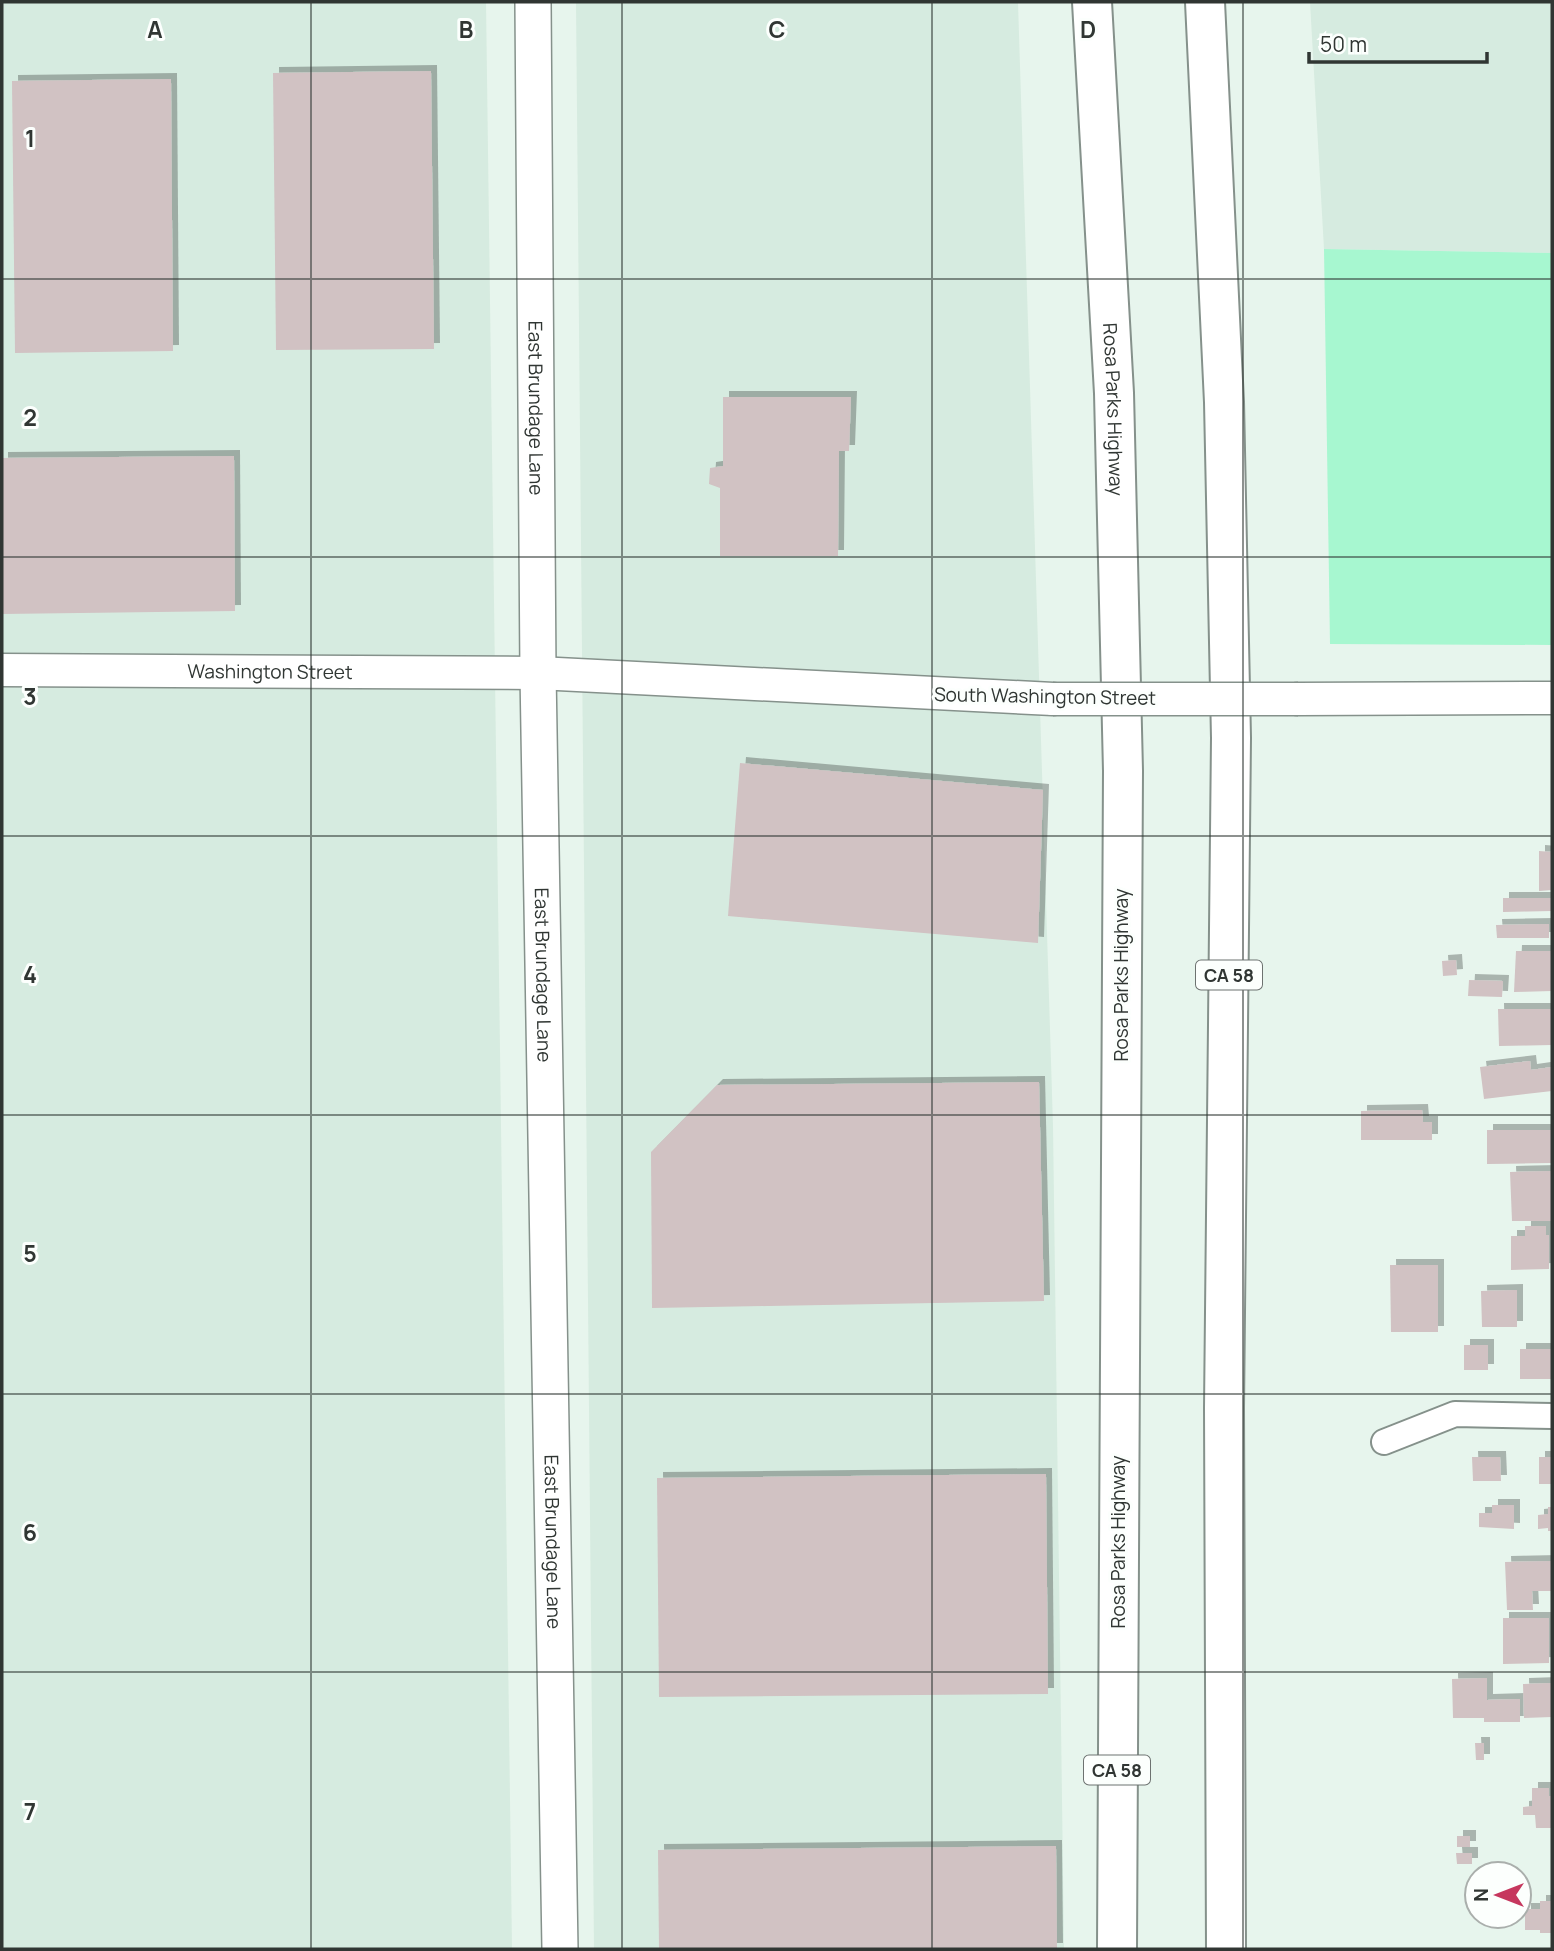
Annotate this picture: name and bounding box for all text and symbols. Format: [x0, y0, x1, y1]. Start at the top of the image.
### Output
text: A [147, 13, 163, 45]
text: B [459, 13, 473, 45]
text: C [769, 13, 786, 45]
text: D [1080, 13, 1096, 45]
scale bar [1309, 21, 1488, 65]
text: 50 m [1320, 30, 1367, 58]
text: 1 [25, 122, 35, 154]
street label: East Brundage Lane [522, 321, 550, 495]
street label: Rosa Parks Highway [1097, 322, 1129, 496]
text: 2 [23, 401, 37, 433]
street label: Washington Street [187, 658, 353, 685]
text: 3 [23, 680, 37, 712]
street label: South Washington Street [934, 681, 1156, 711]
street label: East Brundage Lane [529, 887, 558, 1062]
street label: Rosa Parks Highway [1108, 889, 1134, 1061]
text: 4 [23, 958, 37, 990]
road number: CA 58 [1196, 960, 1262, 990]
text: 5 [23, 1237, 37, 1269]
street label: East Brundage Lane [538, 1454, 567, 1629]
street label: Rosa Parks Highway [1105, 1456, 1131, 1628]
text: 6 [23, 1516, 37, 1548]
road number: CA 58 [1084, 1756, 1150, 1784]
text: 7 [24, 1795, 36, 1827]
north arrow [1463, 1860, 1533, 1930]
text: N [1468, 1888, 1494, 1902]

